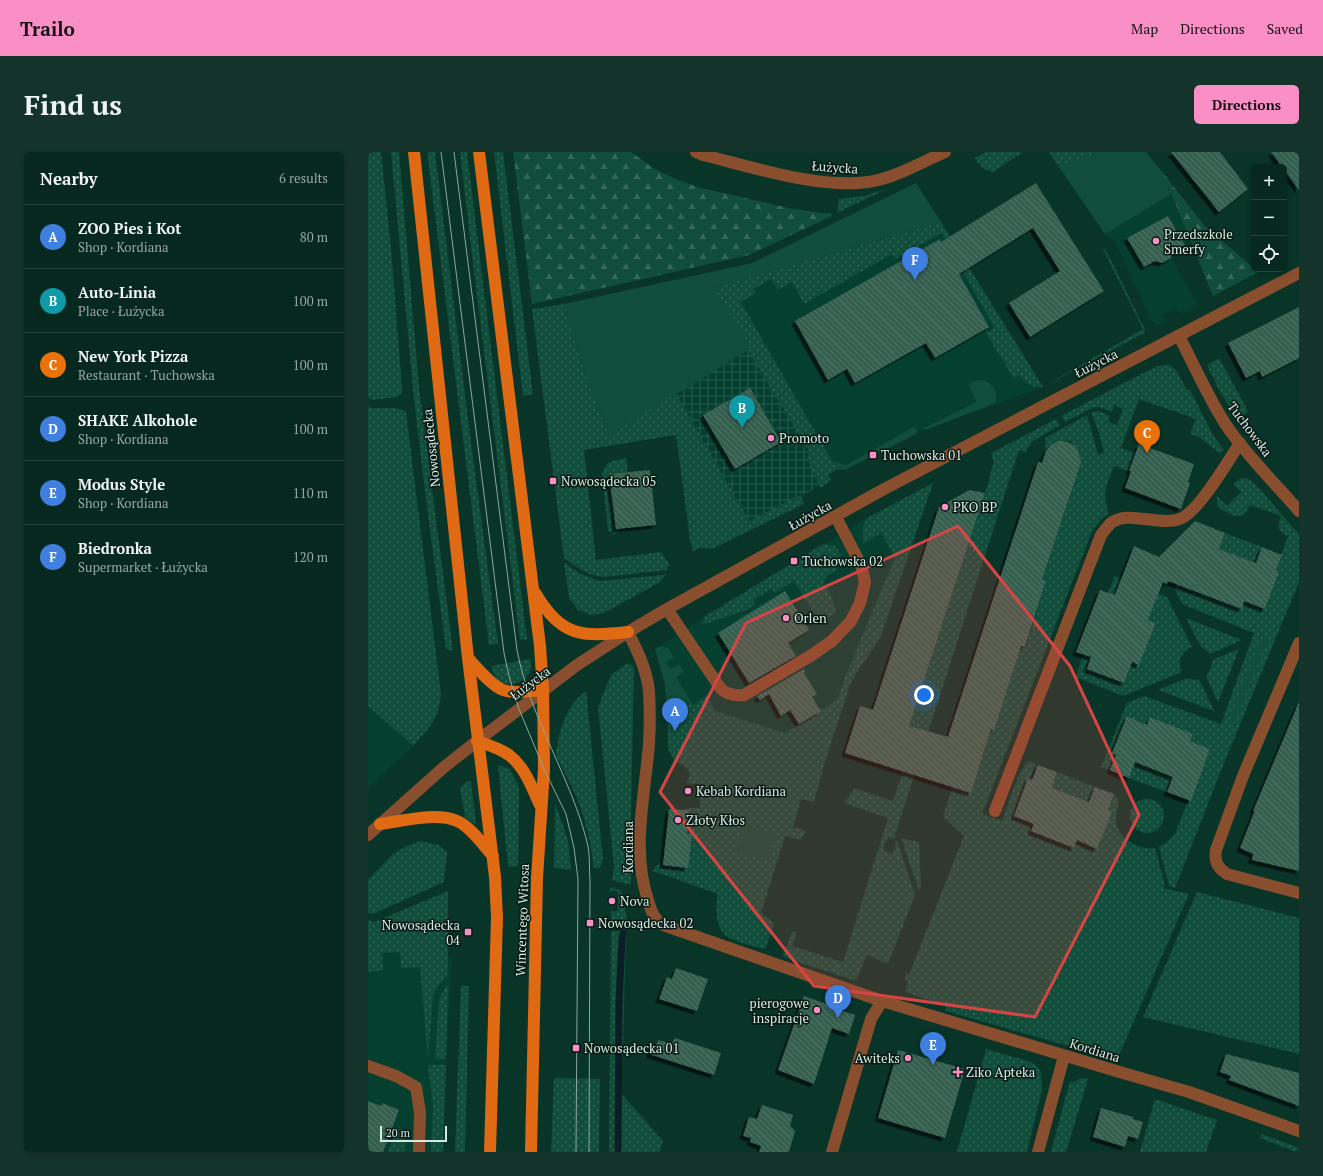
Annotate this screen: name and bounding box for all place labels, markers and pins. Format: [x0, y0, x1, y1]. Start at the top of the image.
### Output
place label: Przedszkole Smerfy [1164, 225, 1233, 258]
marker: Przedszkole Smerfy [1151, 236, 1161, 246]
pin: F [902, 247, 928, 280]
pin: B [729, 395, 755, 428]
pin: C [1134, 420, 1160, 453]
place label: Promoto [779, 429, 829, 447]
marker: Promoto [766, 433, 776, 443]
place label: Tuchowska 01 [881, 446, 962, 464]
marker: Tuchowska 01 [868, 450, 878, 460]
place label: Nowosądecka 05 [561, 472, 656, 490]
marker: Nowosądecka 05 [548, 476, 558, 486]
place label: PKO BP [953, 498, 997, 516]
marker: PKO BP [940, 502, 950, 512]
place label: Tuchowska 02 [802, 552, 883, 570]
marker: Tuchowska 02 [789, 556, 799, 566]
place label: Orlen [794, 609, 827, 627]
marker: Orlen [781, 613, 791, 623]
pin: A [662, 698, 688, 731]
place label: Kebab Kordiana [696, 782, 787, 800]
marker: Kebab Kordiana [683, 786, 693, 796]
place label: Złoty Kłos [686, 811, 745, 829]
marker: Złoty Kłos [673, 815, 683, 825]
place label: Nova [620, 892, 650, 910]
marker: Nova [607, 896, 617, 906]
place label: Nowosądecka 02 [598, 914, 693, 932]
place label: Nowosądecka 04 [382, 916, 460, 949]
marker: Nowosądecka 02 [585, 918, 595, 928]
marker: Nowosądecka 04 [463, 927, 473, 937]
pin: D [825, 985, 851, 1018]
place label: pierogowe inspiracje [749, 994, 809, 1027]
marker: pierogowe inspiracje [812, 1005, 822, 1015]
pin: E [920, 1032, 946, 1065]
place label: Nowosądecka 01 [584, 1039, 679, 1057]
marker: Nowosądecka 01 [571, 1043, 581, 1053]
place label: Awiteks [855, 1049, 900, 1067]
marker: Awiteks [903, 1053, 913, 1063]
place label: Ziko Apteka [966, 1063, 1036, 1081]
marker: Ziko Apteka [953, 1067, 963, 1077]

